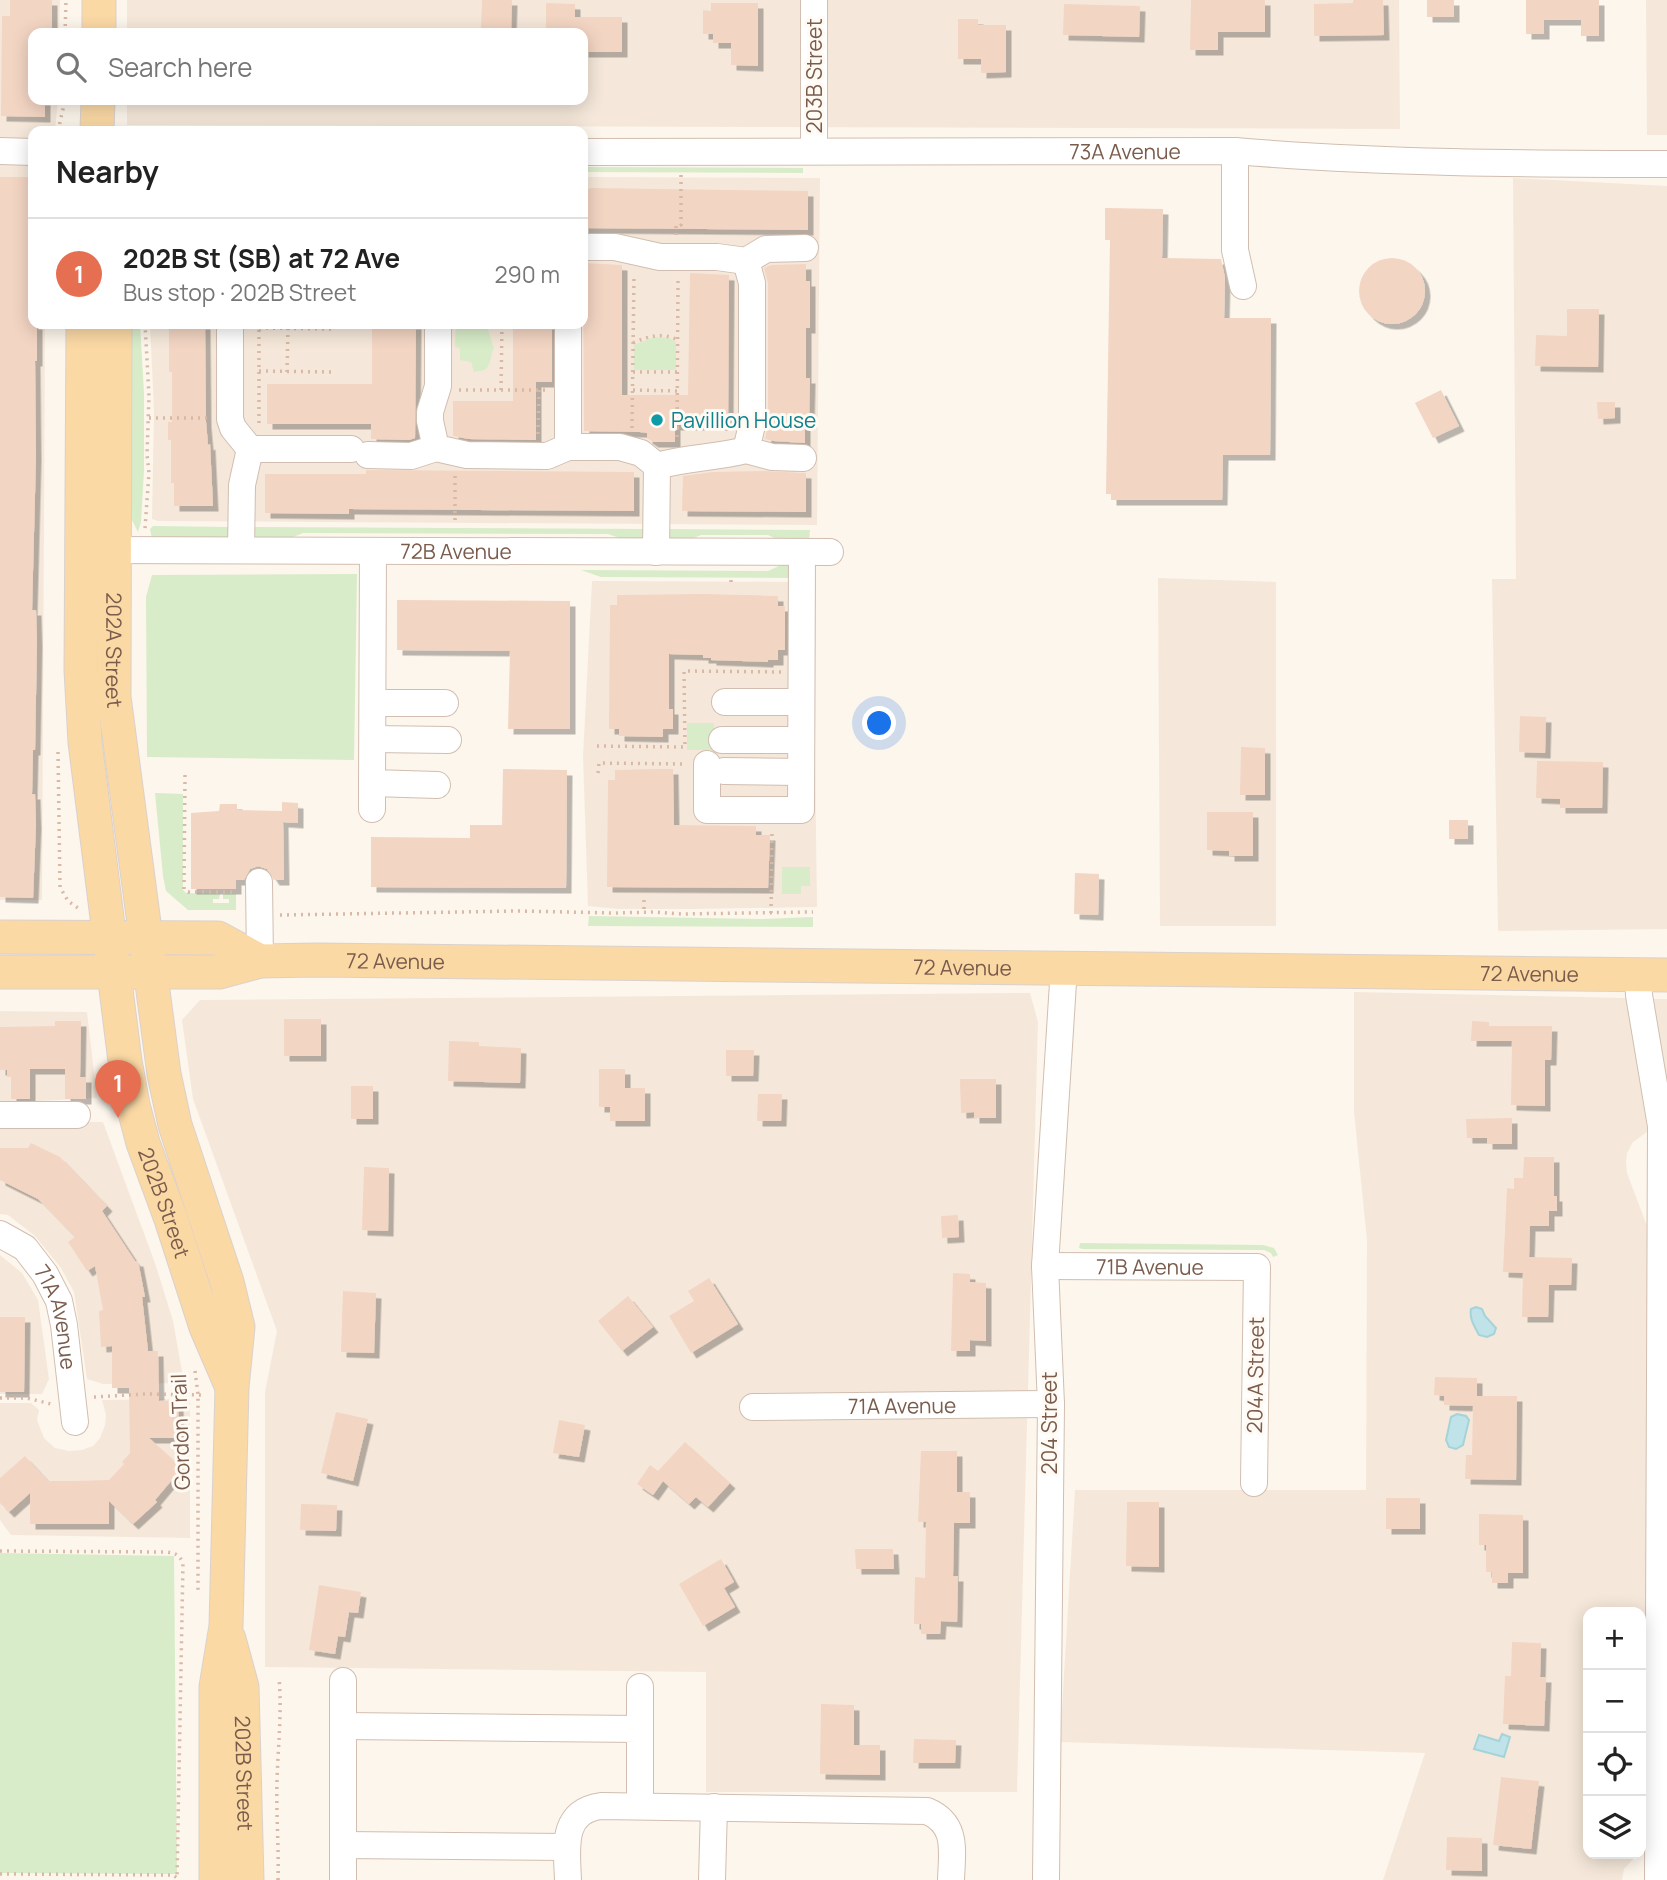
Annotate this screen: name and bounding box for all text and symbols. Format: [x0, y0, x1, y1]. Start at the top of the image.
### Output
street label: 203B Street [800, 18, 828, 134]
search box [28, 28, 588, 105]
icon: search [52, 48, 90, 86]
text: Search here [108, 49, 253, 85]
street label: 73A Avenue [1069, 137, 1181, 165]
text: Nearby [56, 151, 159, 192]
text: 202B St (SB) at 72 Ave [123, 240, 400, 276]
text: 1 [74, 258, 84, 290]
text: 290 m [494, 258, 560, 290]
text: Bus stop · 202B Street [123, 276, 356, 308]
place label: Pavillion House [671, 406, 816, 434]
marker: Pavillion House [649, 412, 665, 428]
street label: 72B Avenue [400, 537, 512, 565]
street label: 202A Street [100, 592, 129, 710]
your location [862, 706, 896, 740]
street label: 72 Avenue [346, 946, 445, 975]
street label: 72 Avenue [913, 953, 1012, 982]
street label: 72 Avenue [1480, 959, 1579, 988]
pin: 1 [95, 1060, 141, 1118]
street label: 202B Street [132, 1143, 197, 1262]
street label: 71B Avenue [1096, 1252, 1204, 1281]
street label: 71A Avenue [29, 1259, 83, 1371]
street label: 204A Street [1240, 1316, 1270, 1434]
street label: 204 Street [1035, 1371, 1063, 1475]
street label: Gordon Trail [164, 1373, 196, 1491]
street label: 71A Avenue [848, 1391, 956, 1420]
map controls [1583, 1607, 1646, 1859]
button: + [1583, 1607, 1646, 1670]
button: − [1583, 1670, 1646, 1733]
street label: 202B Street [229, 1715, 260, 1831]
button: locate [1583, 1733, 1646, 1796]
button: layers [1583, 1796, 1646, 1859]

